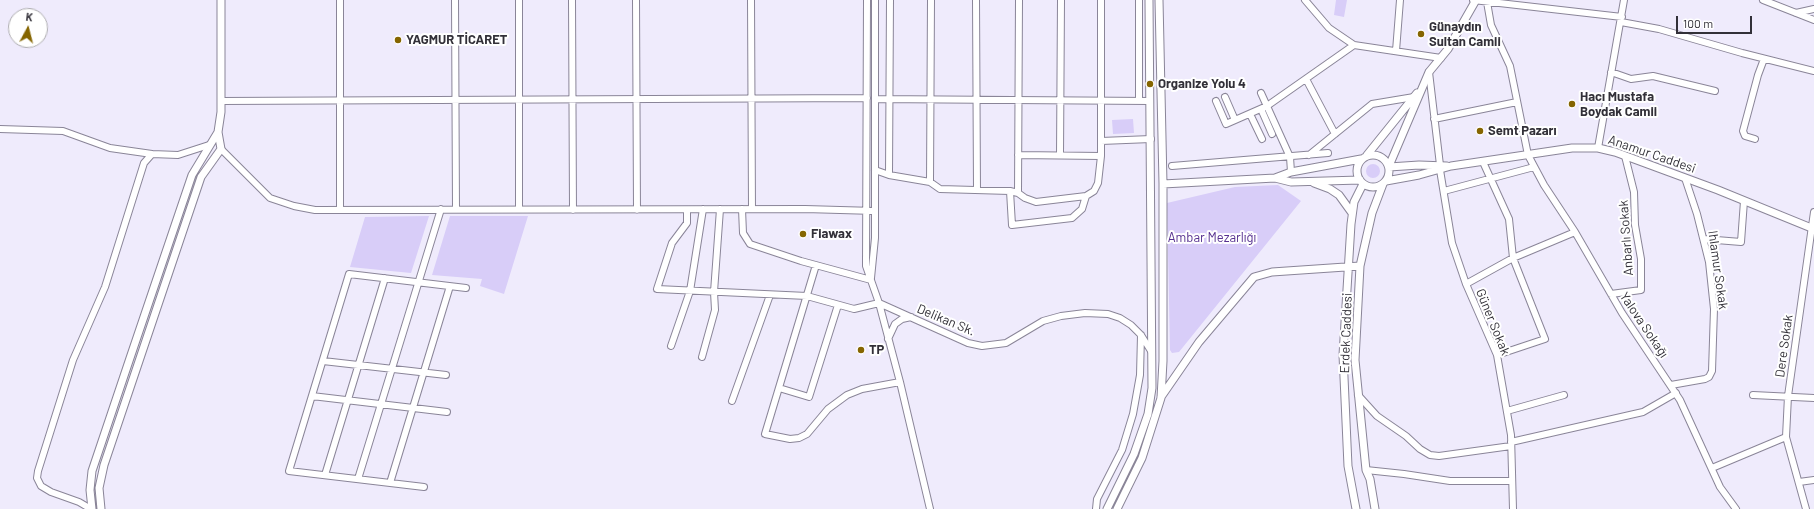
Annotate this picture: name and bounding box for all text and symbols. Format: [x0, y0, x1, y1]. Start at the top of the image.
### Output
north arrow [8, 8, 48, 48]
scale bar [1678, 8, 1754, 34]
text: K [25, 10, 34, 23]
text: 100 m [1683, 16, 1713, 30]
place label: Günaydın Sultan Camii [1429, 19, 1501, 50]
marker: Günaydın Sultan Camii [1416, 29, 1426, 39]
place label: YAGMUR TİCARET [406, 32, 507, 48]
marker: YAGMUR TİCARET [393, 35, 403, 45]
place label: Organize Yolu 4 [1158, 76, 1246, 92]
marker: Organize Yolu 4 [1145, 79, 1155, 89]
place label: Hacı Mustafa Boydak Camii [1580, 89, 1657, 120]
marker: Hacı Mustafa Boydak Camii [1567, 99, 1577, 109]
place label: Semt Pazarı [1488, 123, 1557, 139]
marker: Semt Pazarı [1475, 126, 1485, 136]
street label: Anamur Caddesi [1606, 132, 1698, 176]
street label: Anbarlı Sokak [1616, 200, 1636, 276]
place label: Fiawax [811, 226, 852, 242]
marker: Fiawax [798, 229, 808, 239]
park label: Ambar Mezarlığı [1168, 230, 1256, 246]
street label: Ihlamur Sokak [1705, 230, 1731, 310]
street label: Güner Sokak [1473, 286, 1513, 358]
street label: Yalova Sokağı [1616, 289, 1672, 361]
street label: Erdek Caddesi [1337, 292, 1355, 374]
street label: Delikan Sk. [915, 301, 977, 339]
street label: Dere Sokak [1772, 314, 1796, 378]
place label: TP [869, 342, 884, 358]
marker: TP [856, 345, 866, 355]

